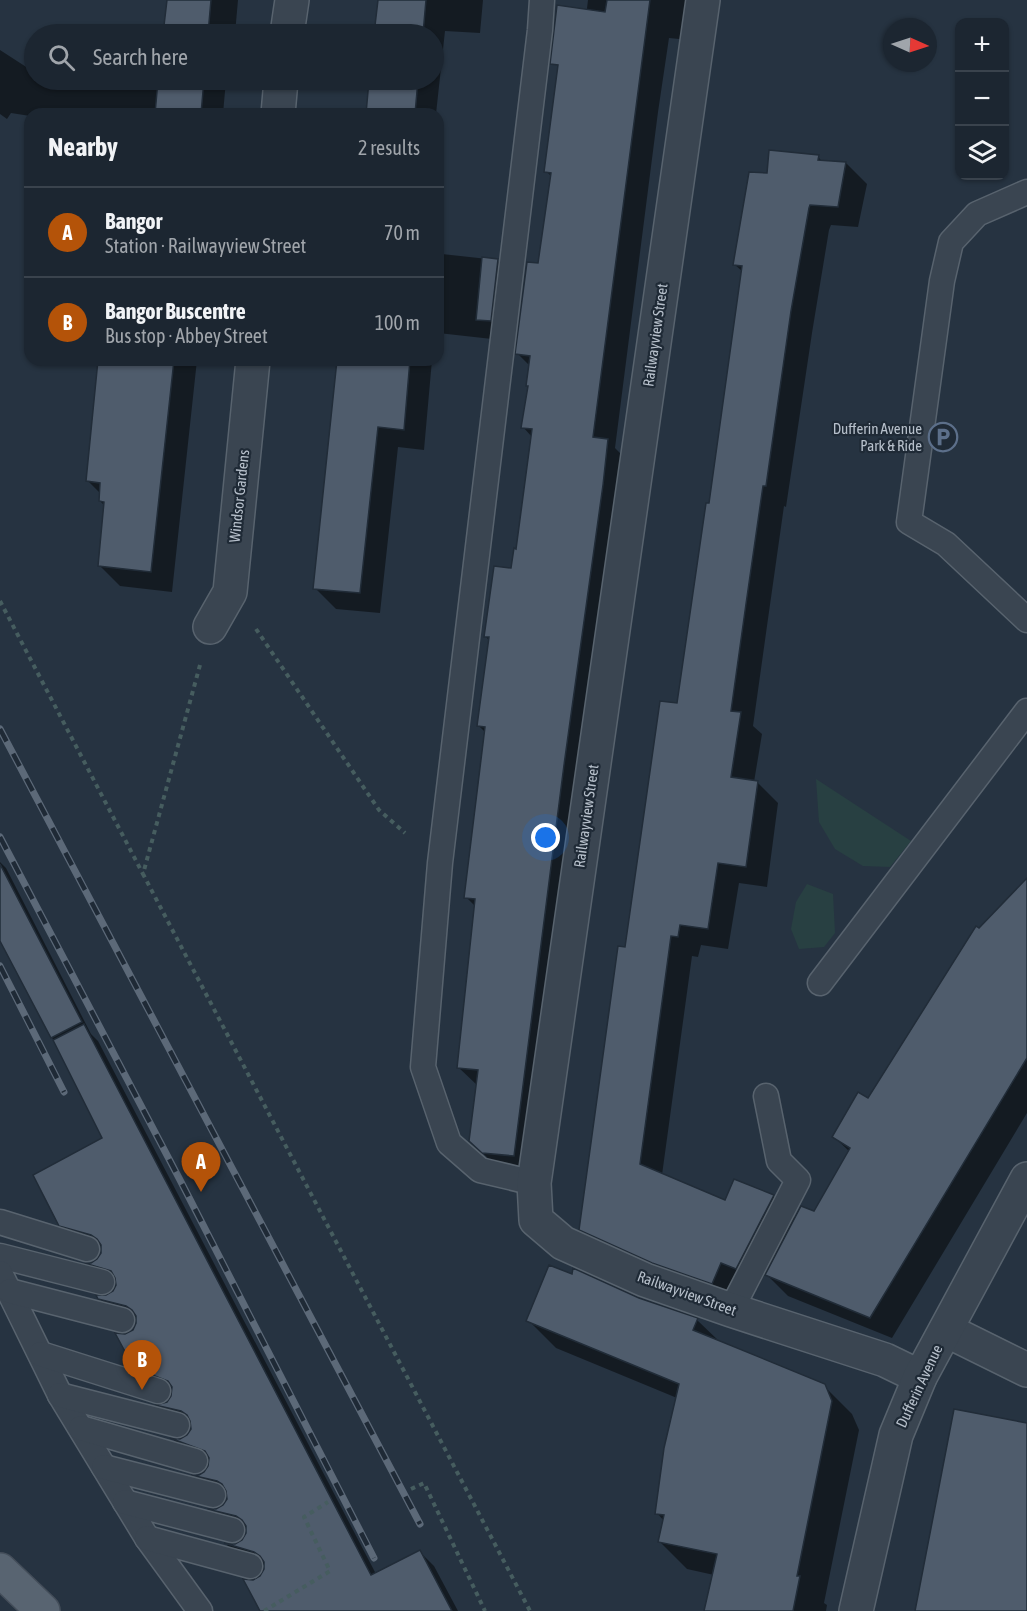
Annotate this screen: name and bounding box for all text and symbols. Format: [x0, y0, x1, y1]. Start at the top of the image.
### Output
north arrow [883, 18, 937, 72]
map controls [955, 18, 1009, 180]
button: + [955, 18, 1009, 72]
search box [24, 24, 444, 90]
icon: search [45, 41, 78, 74]
text: Search here [93, 44, 188, 70]
button: − [955, 72, 1009, 126]
button: layers [955, 126, 1009, 180]
text: Nearby [48, 132, 118, 162]
text: 2 results [358, 136, 420, 159]
text: Bangor [105, 208, 162, 234]
text: A [63, 221, 72, 244]
text: 70 m [384, 221, 420, 244]
text: Station · Railwayview Street [105, 234, 306, 257]
street label: Railwayview Street [639, 282, 671, 388]
text: Bangor Buscentre [105, 298, 246, 324]
text: B [63, 311, 72, 334]
text: 100 m [375, 311, 420, 334]
text: Bus stop · Abbey Street [105, 324, 268, 347]
place label: Dufferin Avenue Park & Ride [833, 420, 922, 454]
parking icon: Dufferin Avenue Park & Ride [927, 421, 959, 453]
street label: Windsor Gardens [226, 449, 252, 543]
street label: Railwayview Street [570, 763, 602, 869]
your location [531, 823, 560, 852]
pin: A [182, 1142, 220, 1192]
street label: Railwayview Street [635, 1267, 739, 1319]
pin: B [122, 1340, 162, 1390]
street label: Dufferin Avenue [892, 1342, 946, 1430]

